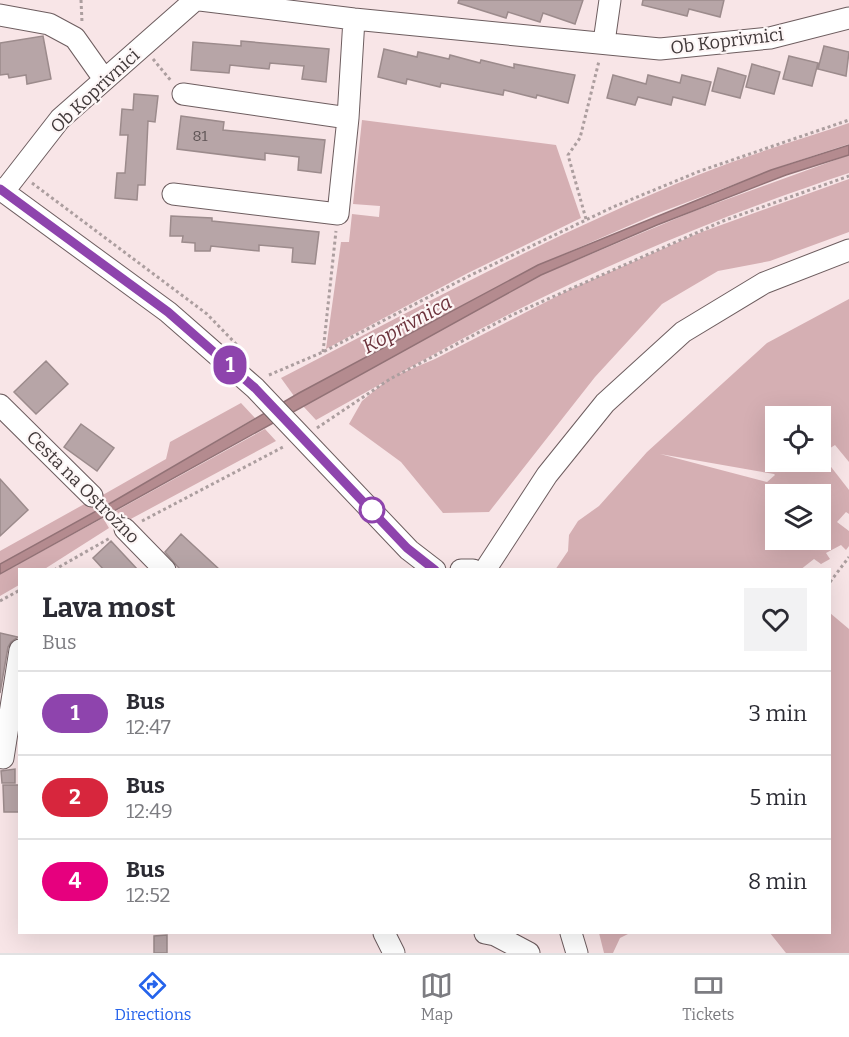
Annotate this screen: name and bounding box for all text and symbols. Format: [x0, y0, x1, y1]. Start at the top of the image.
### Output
street label: Ob Koprivnici [669, 23, 785, 59]
street label: Ob Koprivnici [46, 44, 144, 138]
house number: 81 [192, 127, 208, 145]
water label: Koprivnica [358, 290, 456, 358]
line badge: 1 [210, 346, 250, 385]
text: 1 [225, 352, 235, 378]
map controls [765, 406, 831, 550]
button: locate [765, 406, 831, 472]
street label: Cesta na Ostrožno [22, 426, 144, 548]
button: layers [765, 484, 831, 550]
unlabelled marker [359, 497, 385, 523]
button: heart [744, 588, 807, 651]
text: Lava most [42, 591, 176, 624]
text: Bus [42, 630, 77, 654]
text: Bus [126, 688, 165, 715]
text: 1 [70, 700, 80, 726]
text: 3 min [749, 700, 807, 727]
text: 12:47 [126, 715, 171, 739]
text: Bus [126, 772, 165, 799]
text: 2 [69, 784, 81, 810]
text: 5 min [749, 784, 807, 811]
text: 12:49 [126, 799, 173, 823]
text: Bus [126, 856, 165, 883]
text: 4 [69, 868, 81, 894]
text: 8 min [748, 868, 807, 895]
text: 12:52 [126, 883, 170, 907]
tab: Directions [114, 969, 191, 1024]
tab: Map [420, 969, 453, 1024]
tab: Tickets [682, 969, 735, 1024]

